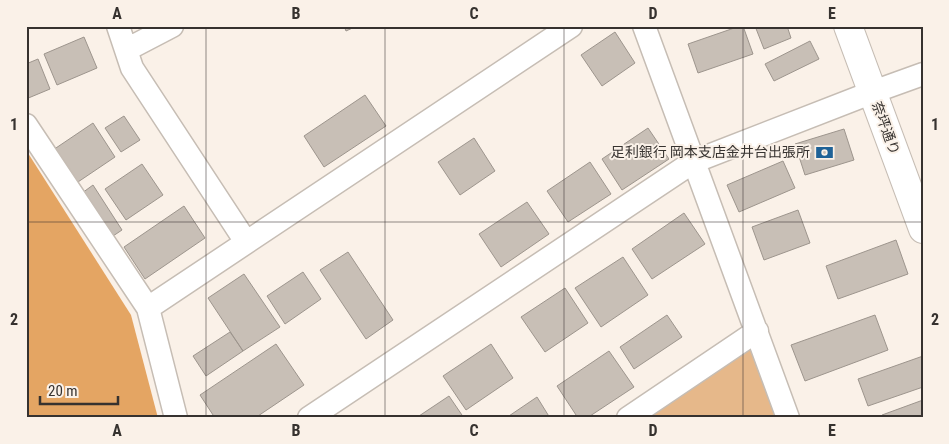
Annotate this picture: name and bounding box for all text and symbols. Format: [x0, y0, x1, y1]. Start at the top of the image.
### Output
text: A [112, 4, 122, 23]
text: B [292, 4, 301, 23]
text: C [469, 4, 479, 23]
text: D [648, 4, 658, 23]
text: E [828, 4, 836, 23]
street label: 奈坪通り [869, 99, 903, 157]
text: 1 [10, 115, 18, 134]
text: 1 [931, 115, 939, 134]
bank icon: 足利銀行 岡本支店金井台出張所 [814, 142, 834, 162]
place label: 足利銀行 岡本支店金井台出張所 [611, 144, 810, 160]
text: 2 [10, 310, 18, 329]
text: 2 [931, 310, 939, 329]
scale bar [40, 374, 118, 406]
text: 20 m [48, 382, 78, 400]
text: A [112, 421, 122, 440]
text: B [292, 421, 301, 440]
text: C [469, 421, 479, 440]
text: D [648, 421, 658, 440]
text: E [828, 421, 836, 440]

